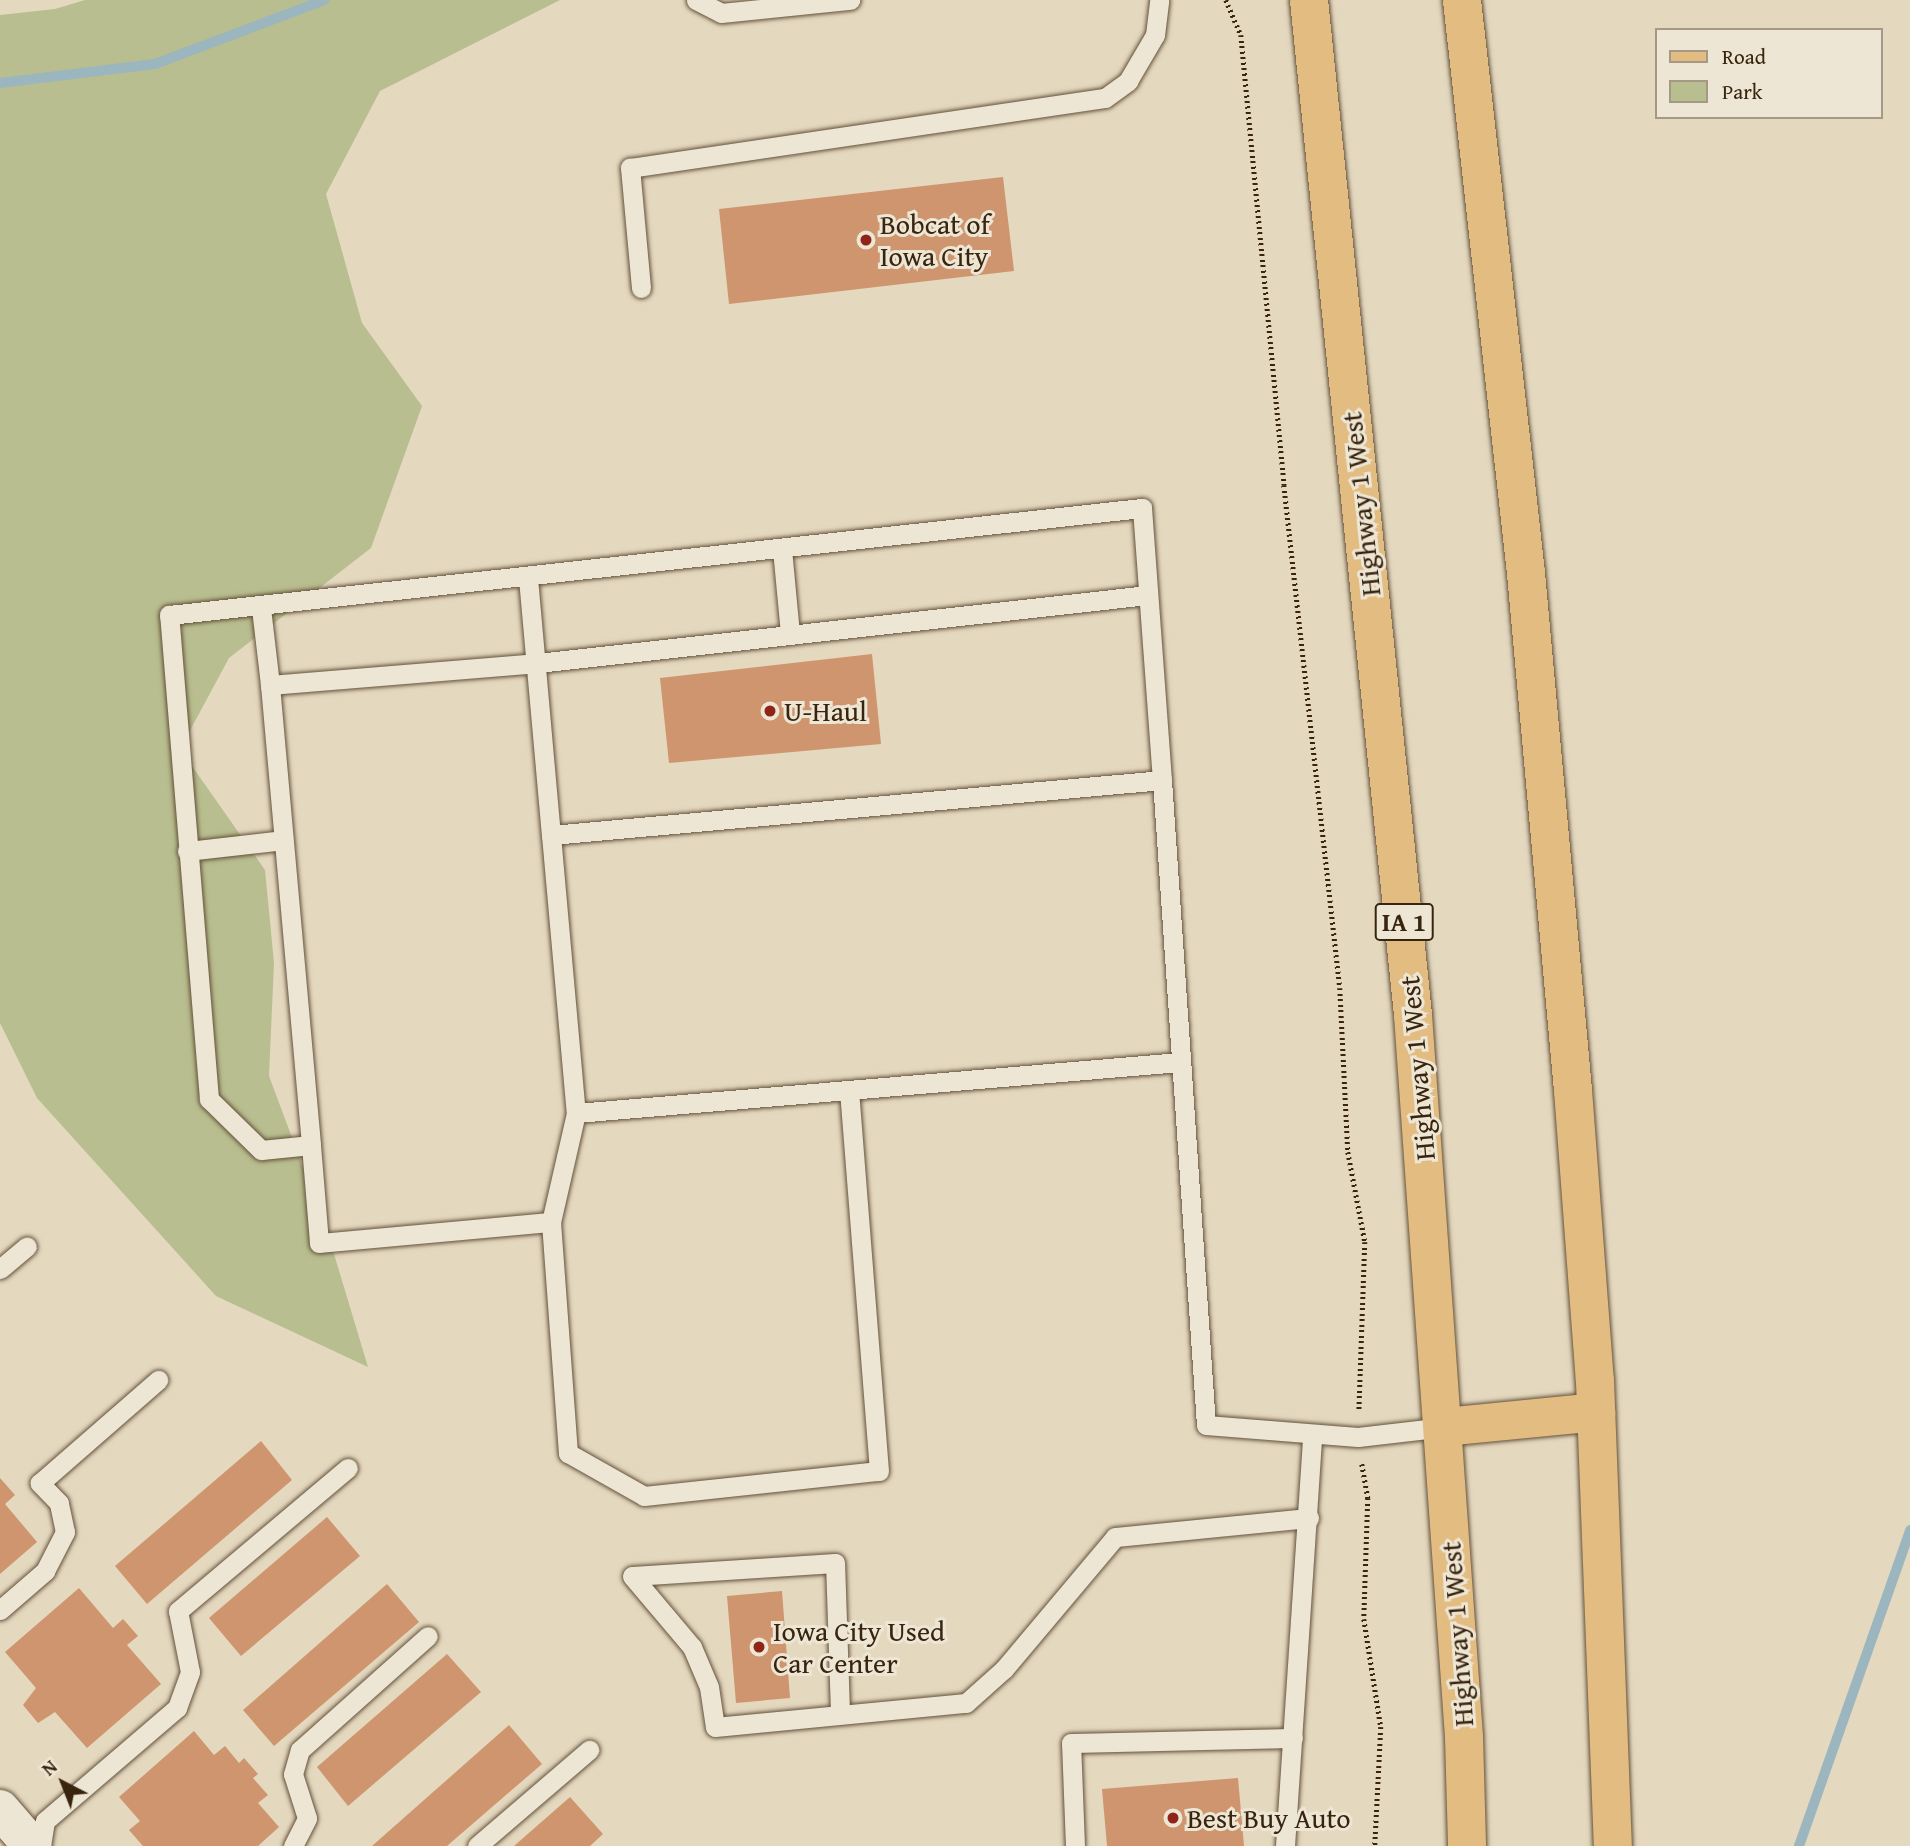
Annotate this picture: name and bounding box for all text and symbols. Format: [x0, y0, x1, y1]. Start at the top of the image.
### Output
legend [1654, 28, 1882, 119]
text: Road [1722, 41, 1766, 72]
text: Park [1722, 76, 1763, 107]
place label: Bobcat of Iowa City [880, 207, 990, 273]
marker: Bobcat of Iowa City [858, 232, 874, 248]
street label: Highway 1 West [1335, 410, 1387, 598]
place label: U-Haul [784, 694, 867, 728]
marker: U-Haul [762, 703, 778, 719]
road number: IA 1 [1374, 900, 1434, 945]
street label: Highway 1 West [1392, 974, 1442, 1162]
street label: Highway 1 West [1434, 1540, 1480, 1728]
place label: Iowa City Used Car Center [773, 1614, 945, 1680]
marker: Iowa City Used Car Center [751, 1639, 767, 1655]
north arrow [28, 1748, 98, 1818]
text: N [35, 1753, 63, 1782]
place label: Best Buy Auto [1187, 1801, 1351, 1835]
marker: Best Buy Auto [1165, 1810, 1181, 1826]

